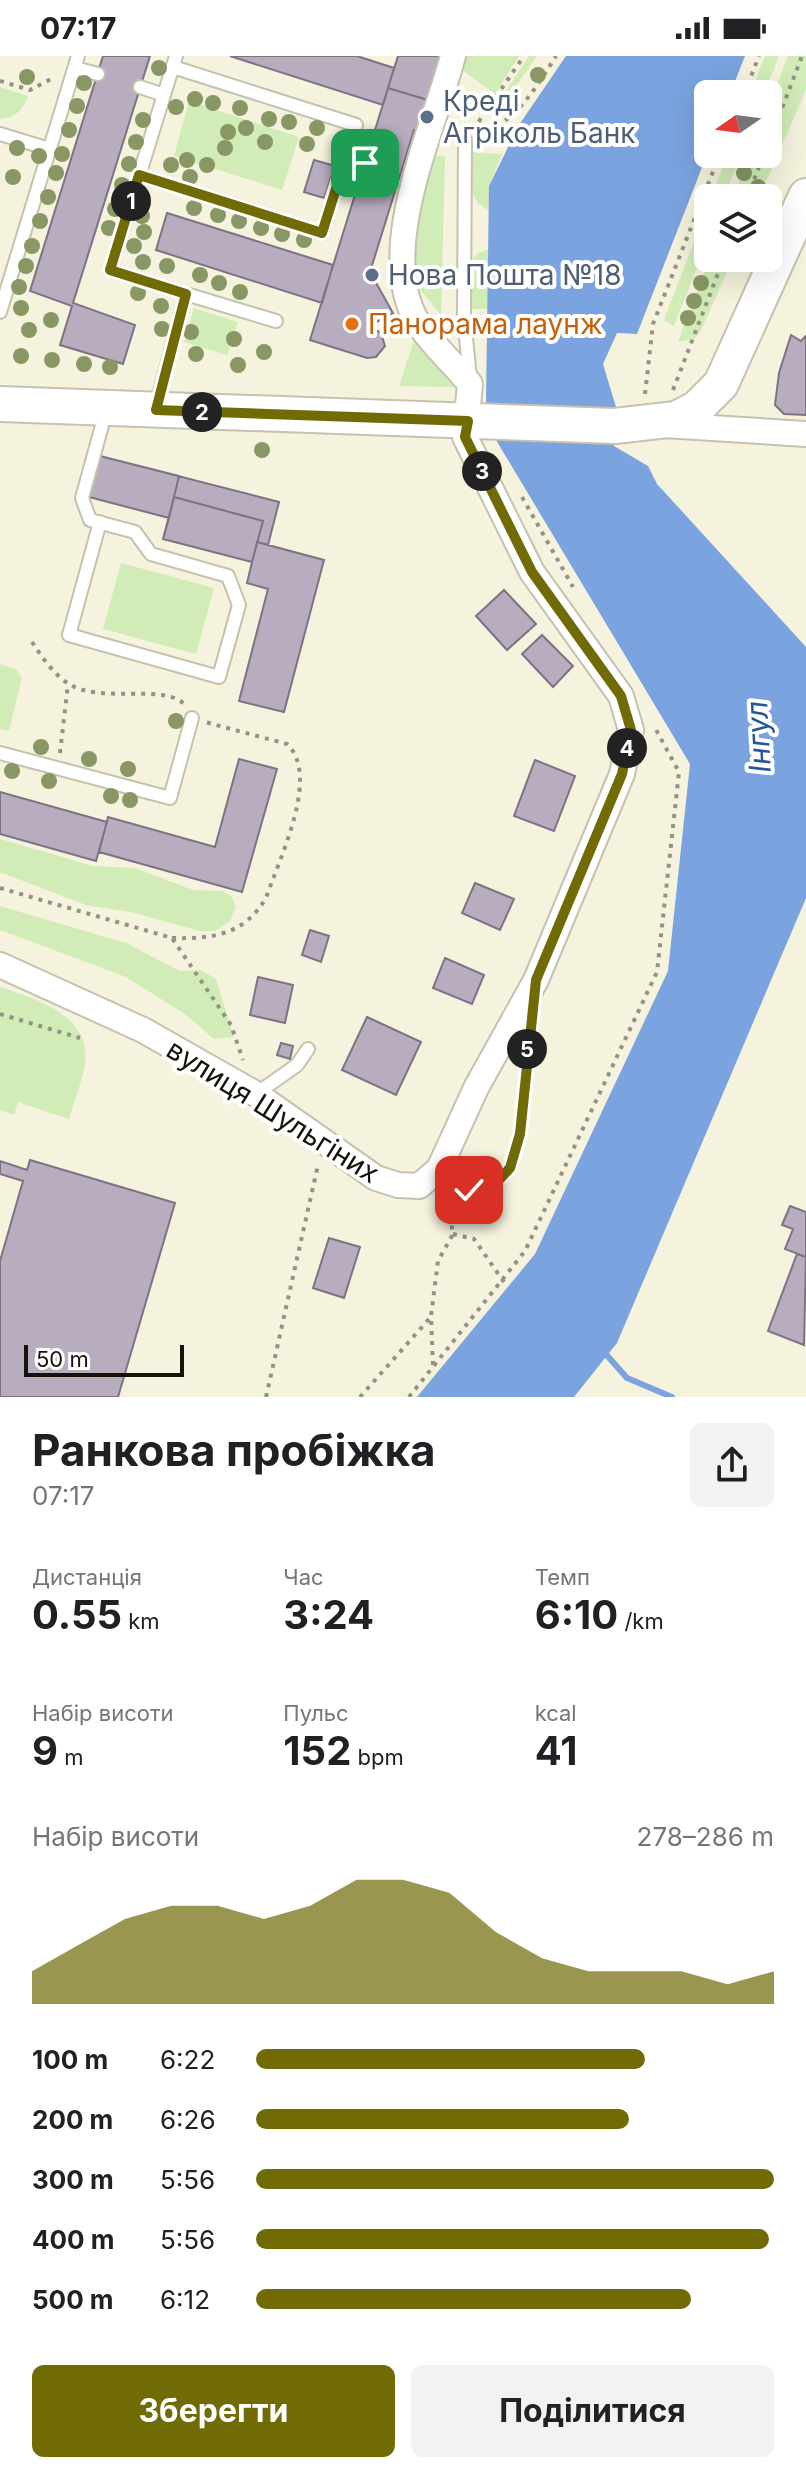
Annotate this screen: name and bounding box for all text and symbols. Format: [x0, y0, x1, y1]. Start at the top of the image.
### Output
text: 07:17 [40, 10, 116, 46]
north arrow [694, 80, 782, 168]
map controls [694, 80, 782, 272]
place label: Креді Агріколь Банк [443, 84, 635, 150]
marker: Креді Агріколь Банк [418, 108, 436, 126]
pin [331, 129, 399, 197]
icon: arrive [343, 141, 387, 185]
pin: 1 [111, 181, 151, 221]
button: layers [694, 184, 782, 272]
text: 1 [126, 188, 136, 214]
place label: Нова Пошта №18 [388, 258, 622, 292]
marker: Нова Пошта №18 [363, 266, 381, 284]
place label: Панорама лаунж [368, 307, 603, 341]
marker: Панорама лаунж [343, 315, 361, 333]
pin: 2 [182, 392, 222, 432]
text: 2 [195, 399, 209, 425]
pin: 3 [462, 451, 502, 491]
text: 3 [475, 458, 489, 484]
water label: Інгул [738, 700, 778, 774]
pin: 4 [607, 728, 647, 768]
text: 4 [620, 735, 634, 761]
pin: 5 [507, 1029, 547, 1069]
street label: вулиця Шульгіних [161, 1032, 385, 1190]
text: 5 [520, 1036, 534, 1062]
pin [435, 1156, 503, 1224]
icon: check [447, 1168, 491, 1212]
scale bar [24, 1341, 184, 1377]
text: 50 m [36, 1346, 89, 1372]
text: Ранкова пробіжка [32, 1423, 436, 1477]
button: share [690, 1423, 774, 1507]
text: 07:17 [32, 1480, 95, 1511]
text: Дистанція [32, 1564, 142, 1590]
text: Час [283, 1564, 324, 1590]
text: Темп [535, 1564, 590, 1590]
text: 0.55 [32, 1590, 122, 1639]
text: 3:24 [283, 1590, 374, 1639]
text: 6:10 [535, 1590, 618, 1639]
text: km [122, 1608, 160, 1634]
text: /km [618, 1608, 664, 1634]
text: Набір висоти [32, 1700, 174, 1726]
text: Пульс [283, 1700, 349, 1726]
text: kcal [535, 1700, 577, 1726]
text: 9 [32, 1726, 58, 1775]
text: 152 [283, 1726, 351, 1775]
text: 41 [535, 1726, 577, 1775]
text: m [58, 1744, 83, 1770]
text: bpm [351, 1744, 404, 1770]
text: Набір висоти [32, 1821, 199, 1852]
text: 278–286 m [637, 1821, 774, 1852]
text: 100 m [32, 2044, 108, 2075]
text: 6:22 [160, 2044, 215, 2075]
text: 200 m [32, 2104, 113, 2135]
text: 6:26 [160, 2104, 216, 2135]
text: 300 m [32, 2164, 114, 2195]
text: 5:56 [160, 2164, 215, 2195]
text: 400 m [32, 2224, 115, 2255]
text: 5:56 [160, 2224, 215, 2255]
text: 500 m [32, 2284, 114, 2315]
text: 6:12 [160, 2284, 210, 2315]
button: Зберегти [32, 2365, 395, 2457]
button: Поділитися [411, 2365, 774, 2457]

